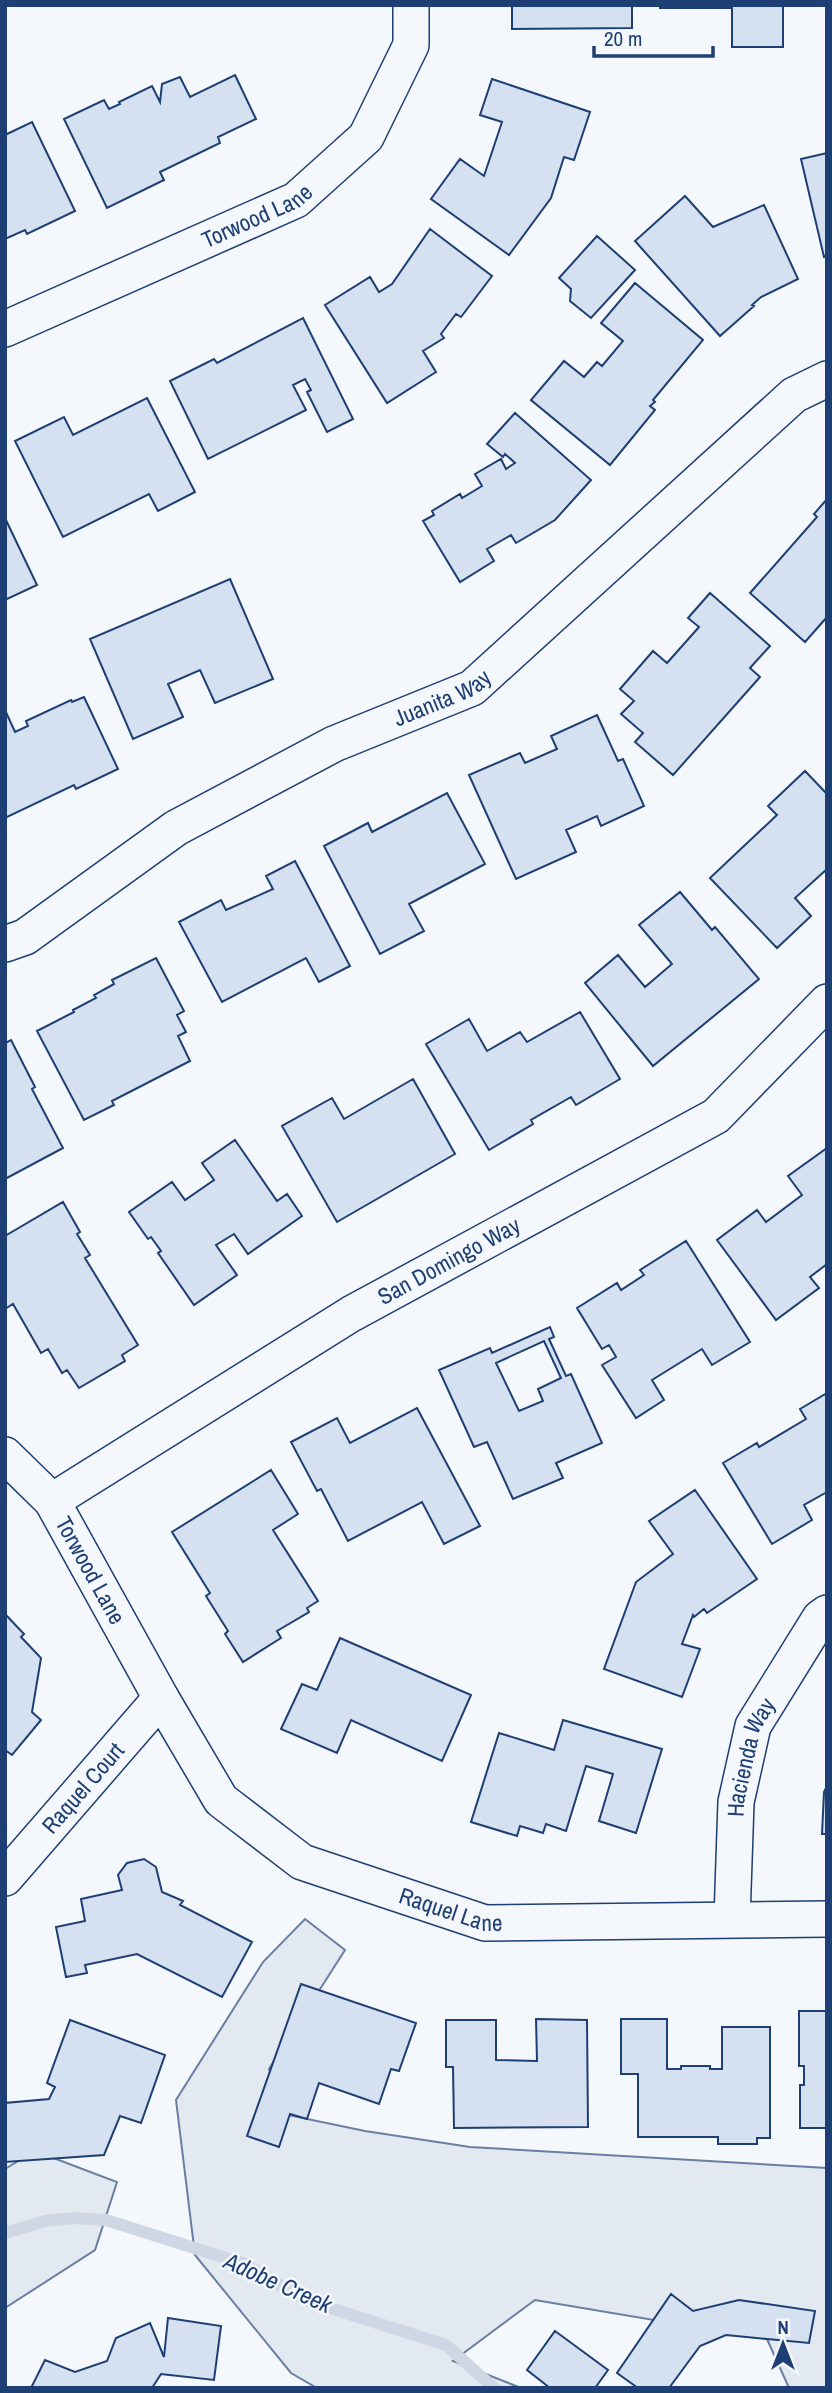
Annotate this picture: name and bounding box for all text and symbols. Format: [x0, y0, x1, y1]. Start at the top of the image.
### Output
scale bar [594, 14, 713, 58]
text: 20 m [604, 24, 642, 53]
street label: Torwood Lane [197, 177, 319, 255]
street label: Juanita Way [389, 662, 498, 733]
street label: San Domingo Way [372, 1209, 526, 1312]
street label: Torwood Lane [49, 1511, 133, 1629]
street label: Hacienda Way [720, 1691, 782, 1817]
street label: Raquel Court [34, 1736, 131, 1840]
street label: Raquel Lane [395, 1879, 503, 1938]
water label: Adobe Creek [219, 2244, 338, 2321]
north arrow [748, 2309, 818, 2379]
text: N [777, 2314, 789, 2340]

